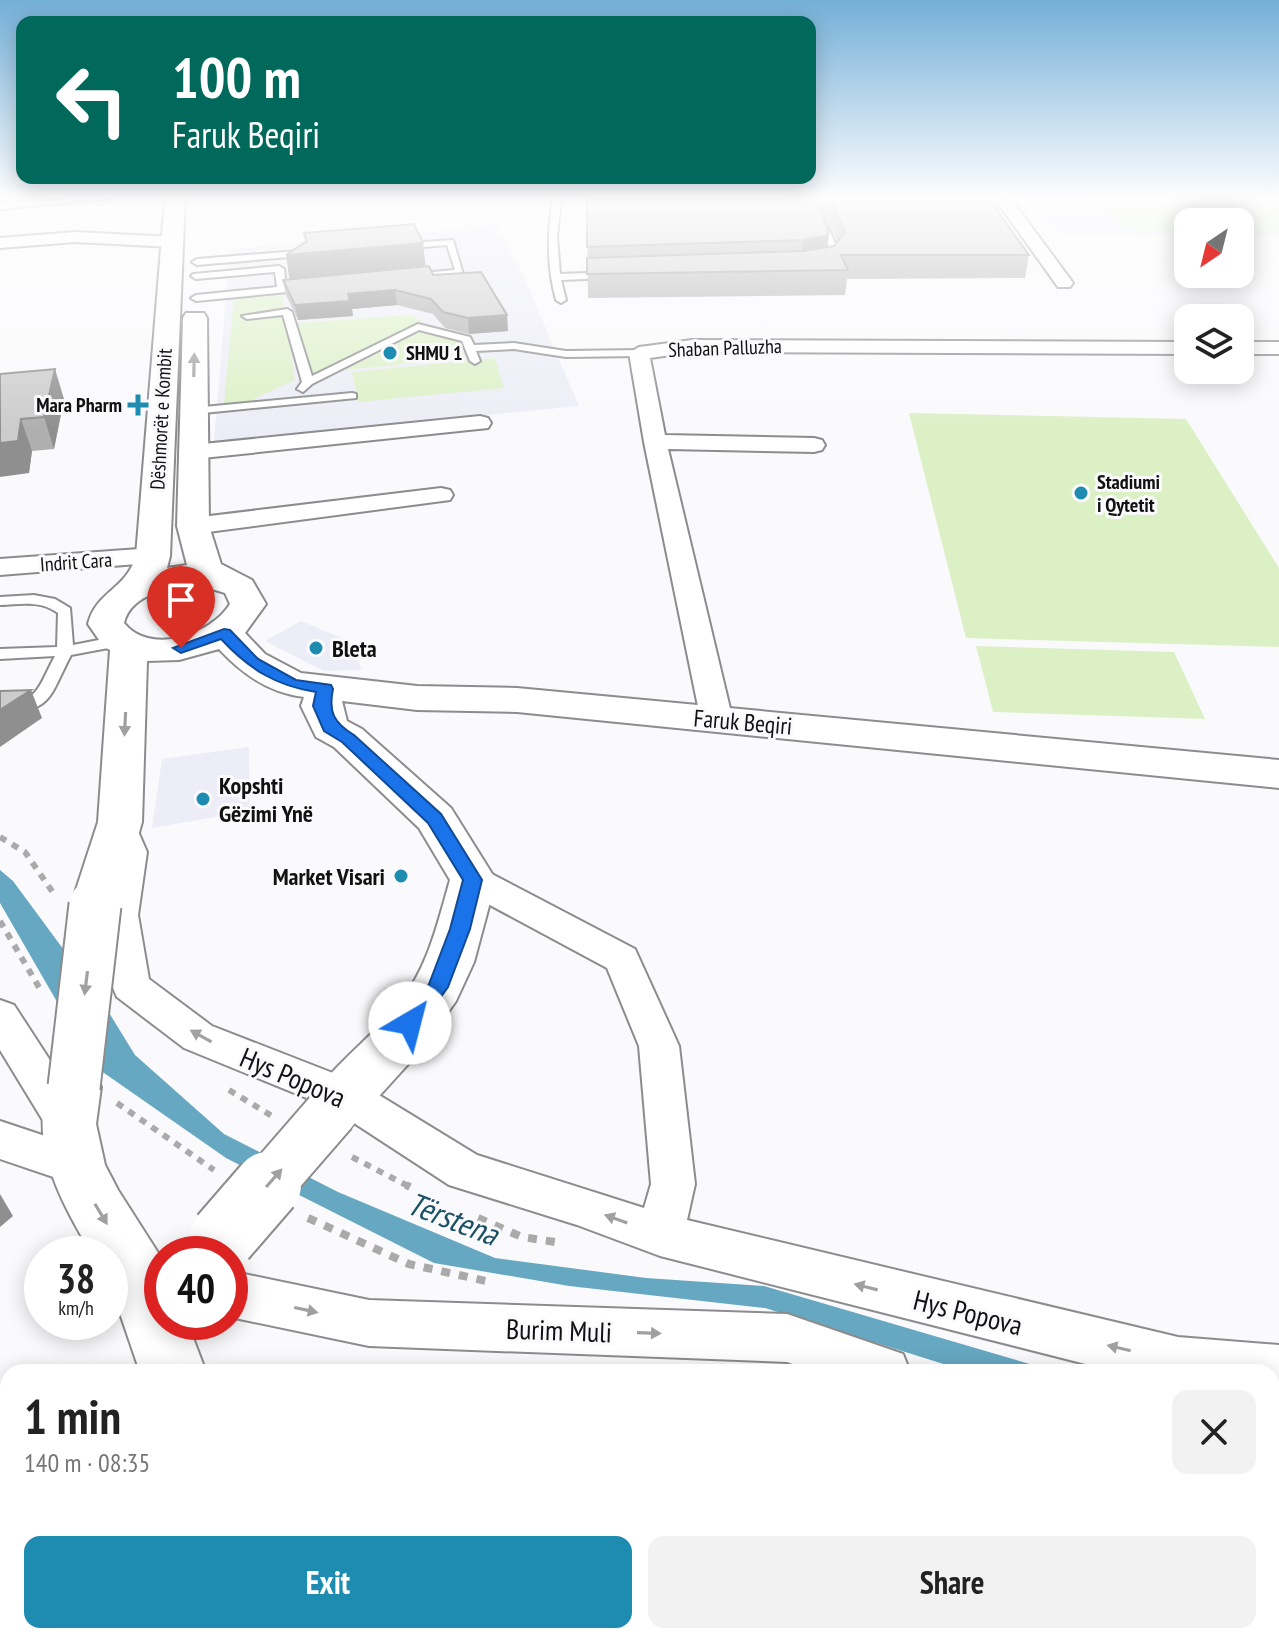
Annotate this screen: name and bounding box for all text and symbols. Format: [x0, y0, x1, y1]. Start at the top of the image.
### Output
text: 100 m [172, 41, 301, 113]
icon: left [40, 48, 144, 152]
text: Faruk Beqiri [172, 111, 320, 158]
north arrow [1174, 208, 1254, 288]
map controls [1174, 208, 1254, 384]
button: layers [1174, 304, 1254, 384]
street label: Shaban Palluzha [668, 333, 782, 363]
place label: SHMU 1 [406, 340, 463, 366]
marker: SHMU 1 [381, 344, 399, 362]
street label: Dëshmorët e Kombit [144, 347, 178, 490]
one-way arrow [188, 352, 201, 377]
place label: Mara Pharm [36, 392, 122, 418]
marker: Mara Pharm [129, 396, 147, 414]
place label: Stadiumi i Qytetit [1097, 469, 1160, 518]
marker: Stadiumi i Qytetit [1072, 484, 1090, 502]
street label: Indrit Cara [39, 547, 113, 577]
pin [147, 566, 215, 648]
icon: arrive [159, 578, 203, 622]
place label: Bleta [332, 633, 377, 664]
marker: Bleta [307, 639, 325, 657]
street label: Faruk Beqiri [692, 702, 794, 742]
one-way arrow [118, 712, 131, 737]
place label: Kopshti Gëzimi Ynë [219, 770, 313, 829]
marker: Kopshti Gëzimi Ynë [194, 790, 212, 808]
place label: Market Visari [273, 861, 385, 892]
marker: Market Visari [392, 867, 410, 885]
one-way arrow [80, 971, 93, 996]
position arrow [368, 981, 452, 1065]
one-way arrow [190, 1030, 212, 1044]
street label: Hys Popova [235, 1038, 351, 1116]
one-way arrow [265, 1168, 282, 1188]
water label: Tërstena [402, 1182, 506, 1255]
one-way arrow [94, 1203, 108, 1225]
one-way arrow [603, 1212, 627, 1224]
speed limit sign: 40 [144, 1236, 248, 1340]
text: 38 [57, 1252, 95, 1304]
one-way arrow [854, 1280, 879, 1292]
street label: Hys Popova [910, 1281, 1026, 1343]
text: km/h [58, 1295, 94, 1321]
one-way arrow [294, 1304, 319, 1317]
street label: Burim Muli [505, 1310, 613, 1350]
one-way arrow [637, 1327, 662, 1340]
one-way arrow [1106, 1341, 1131, 1354]
text: 1 min [24, 1385, 121, 1447]
button: close [1172, 1390, 1256, 1474]
text: 140 m · 08:35 [24, 1446, 150, 1479]
button: Exit [24, 1536, 632, 1628]
button: Share [648, 1536, 1256, 1628]

